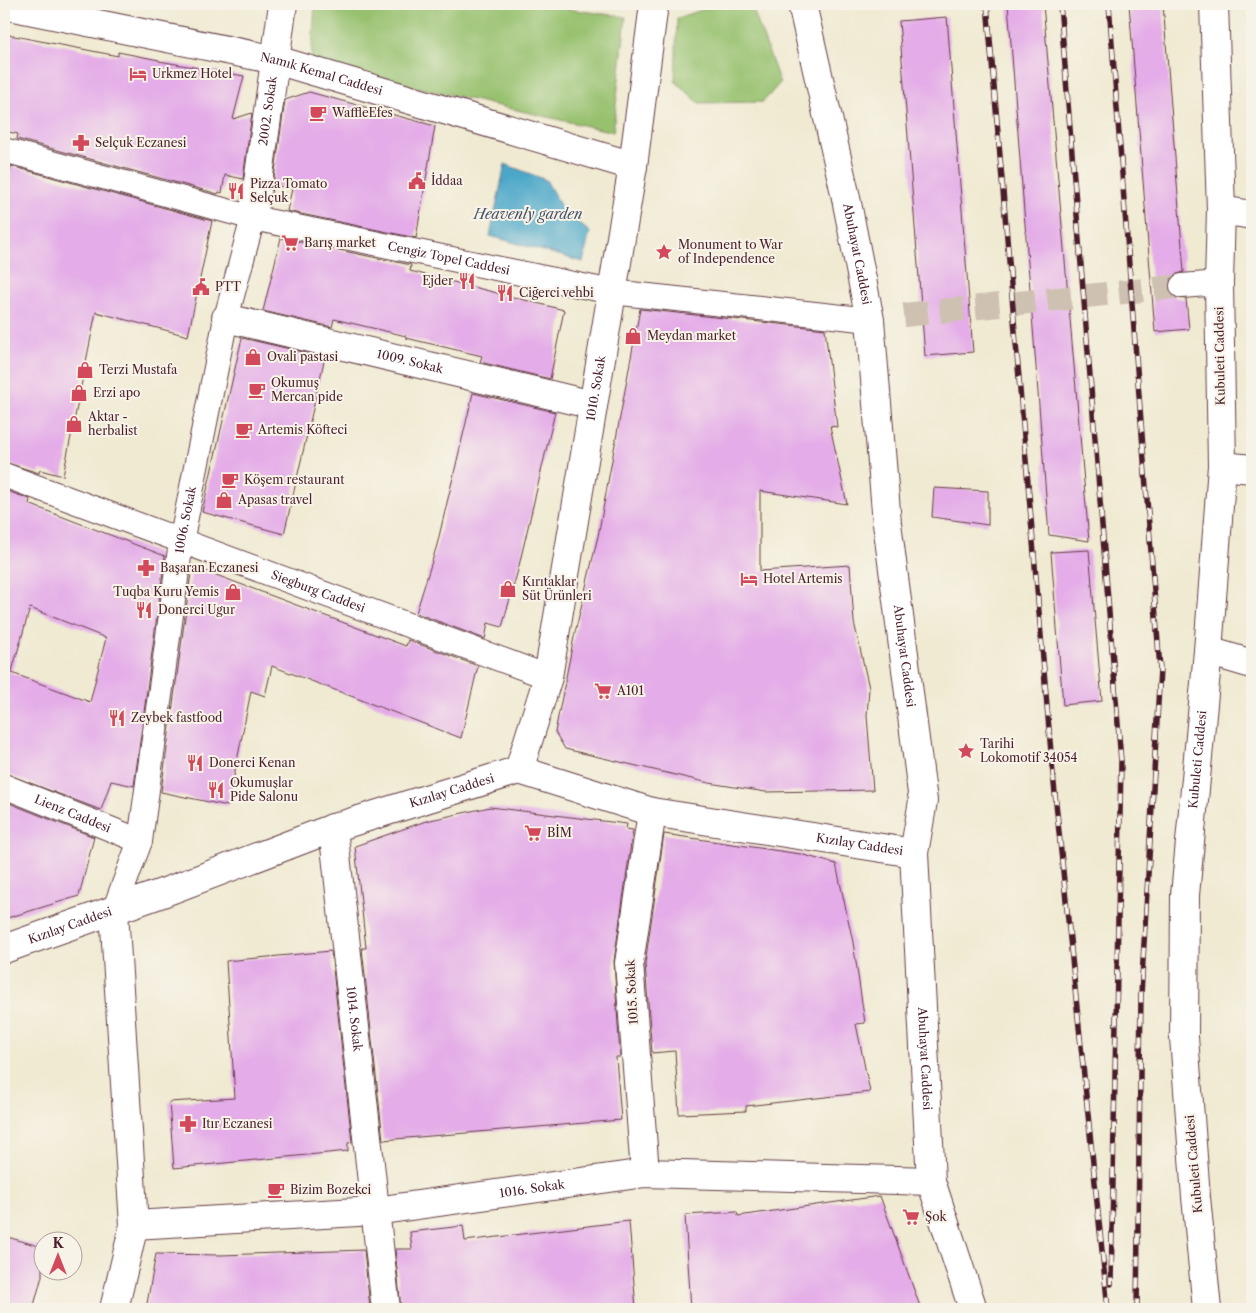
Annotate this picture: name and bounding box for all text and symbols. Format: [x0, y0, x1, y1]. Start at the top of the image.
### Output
street label: Namık Kemal Caddesi [259, 49, 385, 98]
hotel icon: Urkmez Hotel [128, 64, 148, 84]
place label: Urkmez Hotel [152, 66, 233, 81]
street label: 2002. Sokak [255, 74, 280, 147]
cafe icon: WaffleEfes [308, 103, 328, 123]
place label: WaffleEfes [331, 105, 393, 120]
pharmacy icon: Selçuk Eczanesi [71, 133, 91, 153]
place label: Selçuk Eczanesi [95, 135, 187, 150]
public building icon: İddaa [407, 171, 427, 191]
place label: İddaa [431, 172, 463, 188]
place label: Pizza Tomato Selçuk [250, 176, 327, 205]
restaurant icon: Pizza Tomato Selçuk [226, 181, 246, 201]
street label: Abuhayat Caddesi [840, 201, 875, 306]
water label: Heavenly garden [472, 205, 583, 223]
supermarket icon: Barış market [280, 233, 300, 253]
place label: Barış market [304, 235, 377, 250]
place label: Monument to War of Independence [678, 237, 783, 266]
street label: Cengiz Topel Caddesi [386, 238, 512, 278]
place icon: Monument to War of Independence [654, 242, 674, 262]
restaurant icon: Ejder [457, 271, 477, 291]
place label: Ejder [422, 273, 453, 288]
public building icon: PTT [191, 277, 211, 297]
place label: PTT [215, 279, 241, 294]
restaurant icon: Ciğerci vehbi [495, 283, 515, 303]
place label: Ciğerci vehbi [519, 285, 594, 300]
street label: Kubuleti Caddesi [1211, 306, 1228, 405]
shop icon: Meydan market [623, 326, 643, 346]
place label: Meydan market [647, 328, 737, 343]
street label: 1009. Sokak [375, 346, 446, 376]
shop icon: Ovali pastasi [243, 347, 263, 367]
place label: Ovali pastasi [267, 349, 339, 364]
street label: 1010. Sokak [583, 353, 609, 422]
shop icon: Terzi Mustafa [75, 360, 95, 380]
place label: Terzi Mustafa [99, 362, 178, 377]
place label: Okumuş Mercan pide [271, 375, 343, 404]
cafe icon: Okumuş Mercan pide [247, 380, 267, 400]
shop icon: Erzi apo [69, 383, 89, 403]
place label: Erzi apo [93, 385, 140, 400]
place label: Aktar - herbalist [87, 409, 138, 438]
shop icon: Aktar - herbalist [64, 414, 84, 434]
cafe icon: Artemis Köfteci [234, 420, 254, 440]
place label: Artemis Köfteci [257, 422, 348, 437]
cafe icon: Köşem restaurant [220, 470, 240, 490]
place label: Köşem restaurant [244, 472, 345, 487]
street label: 1006. Sokak [172, 484, 199, 554]
shop icon: Apasas travel [214, 490, 234, 510]
place label: Apasas travel [237, 492, 313, 507]
pharmacy icon: Başaran Eczanesi [136, 558, 156, 578]
place label: Başaran Eczanesi [160, 560, 259, 575]
street label: Siegburg Caddesi [269, 567, 368, 616]
hotel icon: Hotel Artemis [739, 569, 759, 589]
place label: Hotel Artemis [763, 571, 843, 586]
place label: Kırıtaklar Süt Ürünleri [522, 574, 592, 603]
shop icon: Kırıtaklar Süt Ürünleri [498, 579, 518, 599]
shop icon: Tuqba Kuru Yemis [223, 582, 243, 602]
place label: Tuqba Kuru Yemis [113, 584, 219, 599]
restaurant icon: Donerci Ugur [134, 600, 154, 620]
place label: Donerci Ugur [158, 602, 235, 617]
street label: Abuhayat Caddesi [891, 603, 919, 708]
supermarket icon: A101 [593, 681, 613, 701]
place label: A101 [616, 683, 644, 698]
restaurant icon: Zeybek fastfood [107, 708, 127, 728]
street label: Kubuleti Caddesi [1185, 709, 1209, 809]
place label: Zeybek fastfood [131, 710, 223, 725]
place label: Tarihi Lokomotif 34054 [980, 736, 1078, 765]
place icon: Tarihi Lokomotif 34054 [956, 741, 976, 761]
restaurant icon: Donerci Kenan [185, 753, 205, 773]
place label: Donerci Kenan [209, 755, 296, 770]
street label: Kızılay Caddesi [407, 770, 496, 811]
place label: Okumuşlar Pide Salonu [230, 775, 299, 804]
restaurant icon: Okumuşlar Pide Salonu [206, 780, 226, 800]
street label: Lienz Caddesi [32, 791, 113, 836]
supermarket icon: BİM [523, 823, 543, 843]
place label: BİM [547, 824, 572, 840]
street label: Kızılay Caddesi [815, 830, 905, 858]
street label: Kızılay Caddesi [26, 903, 114, 947]
street label: 1015. Sokak [622, 958, 641, 1025]
street label: 1014. Sokak [343, 985, 366, 1053]
street label: Abuhayat Caddesi [915, 1006, 935, 1111]
pharmacy icon: Itır Eczanesi [178, 1114, 198, 1134]
street label: Kubuleti Caddesi [1182, 1114, 1205, 1214]
place label: Itır Eczanesi [202, 1116, 273, 1131]
street label: 1016. Sokak [498, 1176, 567, 1200]
cafe icon: Bizim Bozekci [266, 1180, 286, 1200]
place label: Bizim Bozekci [290, 1182, 372, 1197]
supermarket icon: Şok [901, 1207, 921, 1227]
place label: Şok [925, 1209, 948, 1224]
north arrow [32, 1230, 82, 1280]
text: K [52, 1234, 64, 1252]

